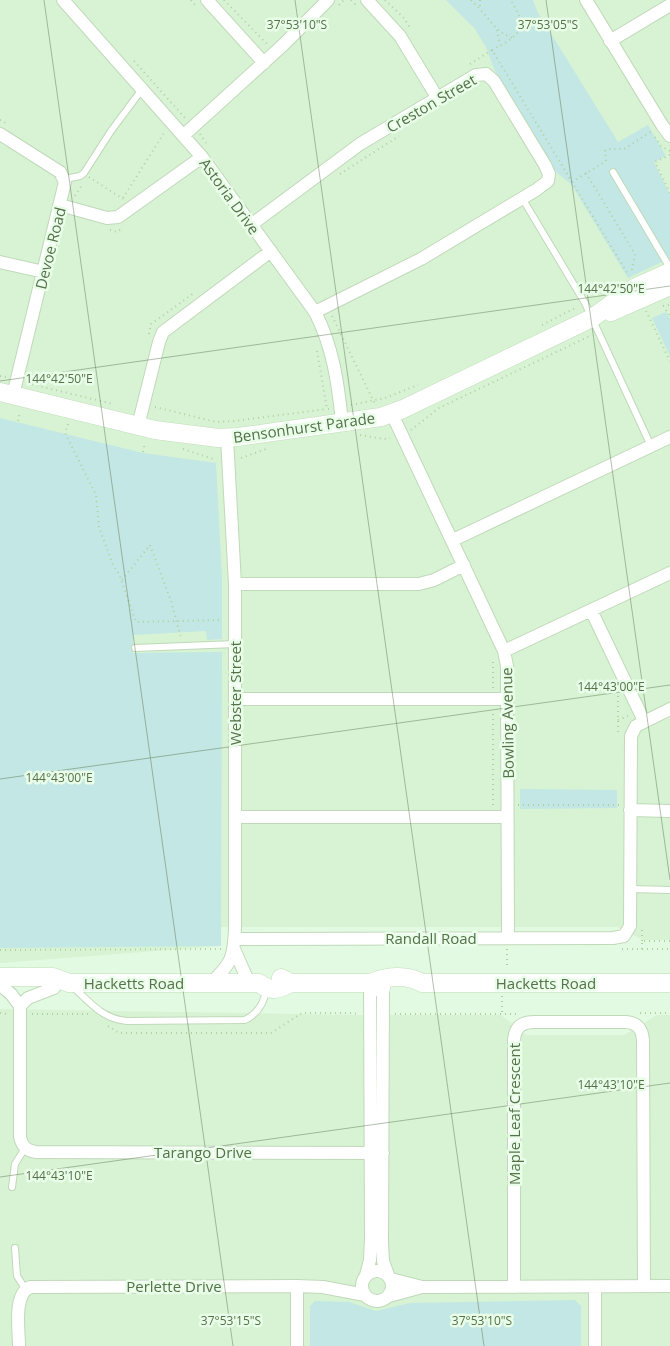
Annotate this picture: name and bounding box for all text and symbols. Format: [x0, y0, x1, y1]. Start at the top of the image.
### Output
text: 37°53'10"S [267, 16, 327, 33]
text: 37°53'05"S [518, 16, 578, 33]
street label: Creston Street [382, 69, 480, 137]
street label: Astoria Drive [195, 154, 265, 238]
street label: Devoe Road [30, 205, 70, 291]
text: 144°42'50"E [577, 280, 645, 297]
text: 144°42'50"E [25, 370, 93, 387]
street label: Bensonhurst Parade [232, 407, 376, 447]
street label: Webster Street [225, 641, 245, 745]
street label: Bowling Avenue [496, 667, 518, 779]
text: 144°43'00"E [577, 678, 645, 695]
text: 144°43'00"E [25, 769, 93, 786]
street label: Randall Road [385, 928, 477, 948]
street label: Hacketts Road [84, 973, 184, 993]
street label: Hacketts Road [496, 973, 596, 993]
street label: Maple Leaf Crescent [504, 1043, 524, 1185]
text: 144°43'10"E [577, 1076, 645, 1093]
street label: Tarango Drive [154, 1142, 252, 1162]
text: 144°43'10"E [25, 1167, 93, 1184]
street label: Perlette Drive [126, 1276, 222, 1296]
text: 37°53'15"S [201, 1312, 261, 1329]
text: 37°53'10"S [452, 1312, 512, 1329]

